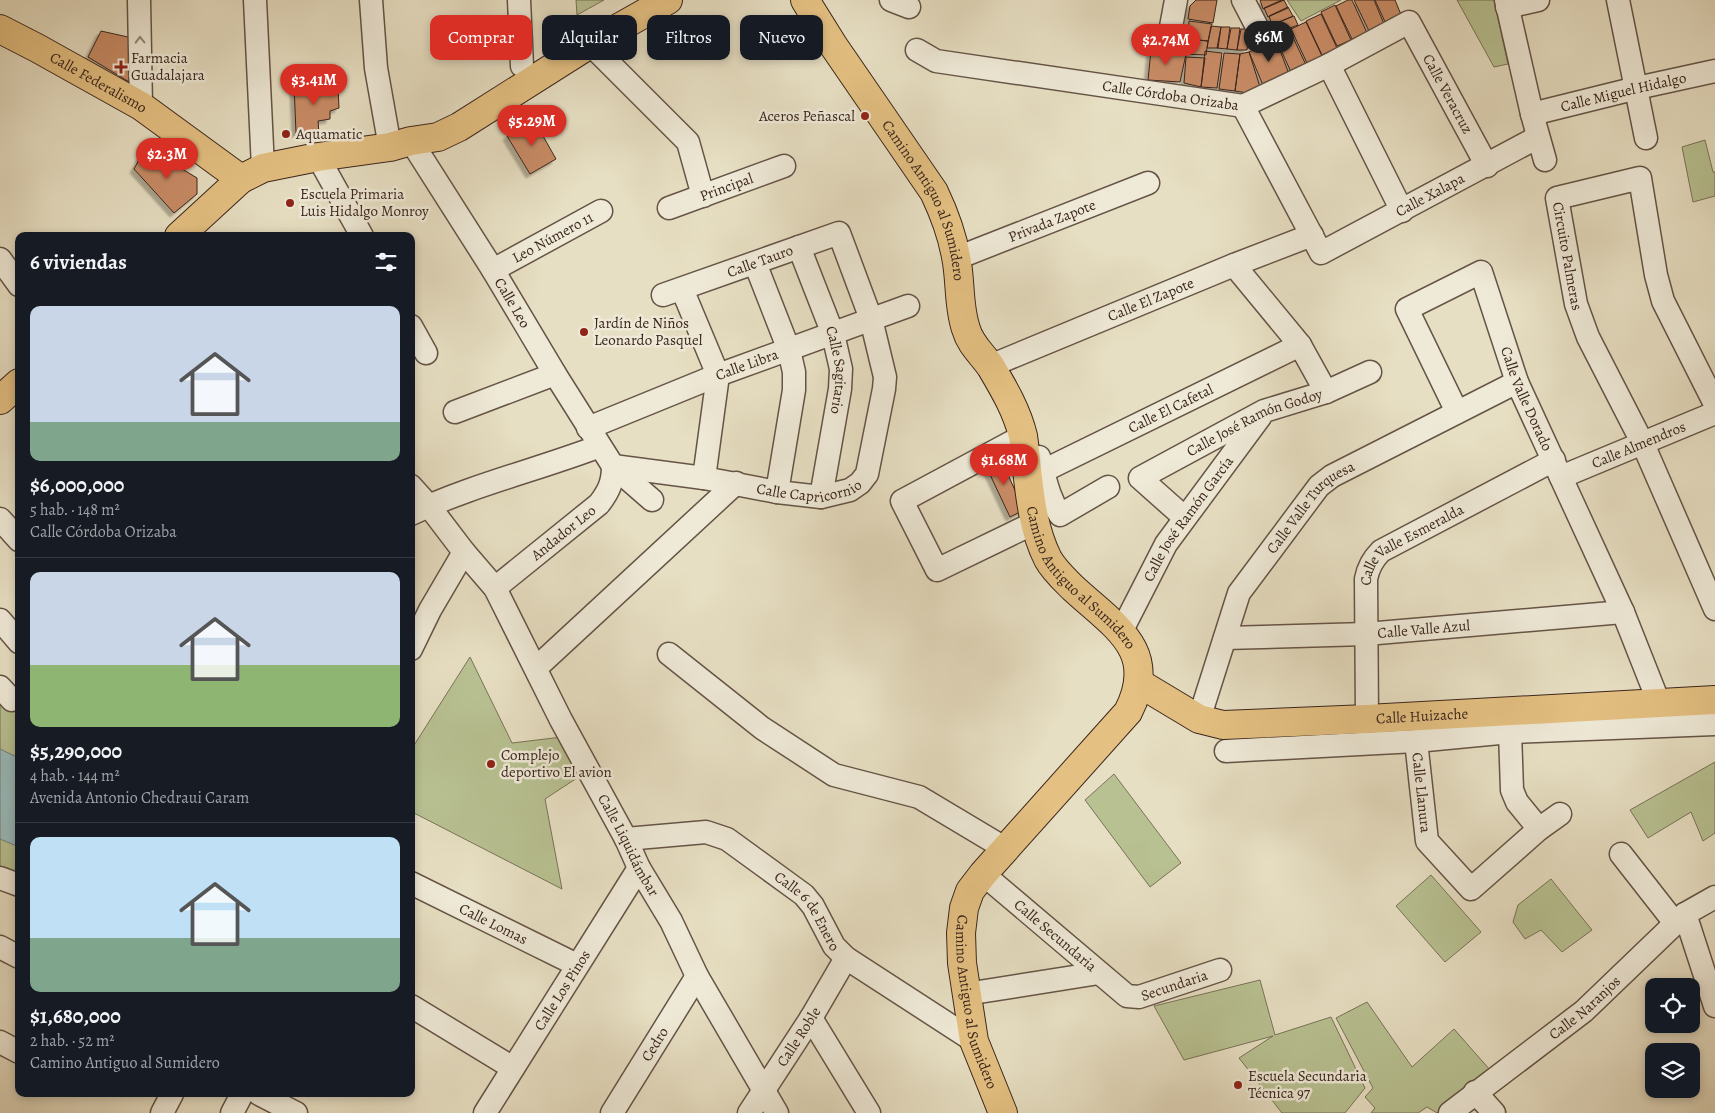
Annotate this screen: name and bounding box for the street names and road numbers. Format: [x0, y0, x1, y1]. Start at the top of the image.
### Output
street label: Calle Federalismo [46, 47, 151, 117]
street label: Calle Veracruz [1418, 50, 1478, 137]
street label: Calle Miguel Hidalgo [1559, 68, 1688, 117]
street label: Calle Córdoba Orizaba [1101, 75, 1240, 115]
street label: Camino Antiguo al Sumidero [877, 116, 969, 282]
street label: Principal [697, 168, 756, 206]
street label: Calle Xalapa [1392, 168, 1468, 221]
street label: Privada Zapote [1005, 194, 1099, 247]
street label: Circuito Palmeras [1548, 200, 1587, 313]
street label: Leo Número 11 [509, 207, 597, 268]
street label: Calle Tauro [724, 240, 796, 282]
street label: Calle El Zapote [1105, 273, 1197, 326]
street label: Calle Leo [490, 274, 535, 332]
street label: Calle Sagitario [821, 323, 851, 416]
street label: Calle Libra [713, 344, 781, 385]
street label: Calle Valle Dorado [1496, 344, 1557, 454]
street label: Calle El Cafetal [1125, 379, 1217, 438]
street label: Calle José Ramón Godoy [1183, 384, 1325, 461]
street label: Calle Almendros [1588, 416, 1689, 473]
street label: Calle José Ramón García [1138, 452, 1238, 585]
street label: Calle Valle Turquesa [1262, 456, 1358, 558]
street label: Calle Capricornio [755, 475, 866, 507]
street label: Calle Valle Esmeralda [1356, 499, 1467, 586]
street label: Andador Leo [526, 500, 600, 566]
street label: Camino Antiguo al Sumidero [1022, 504, 1141, 653]
street label: Calle Valle Azul [1377, 615, 1471, 643]
street label: Calle Huizache [1376, 703, 1469, 728]
street label: Calle Llanura [1407, 751, 1436, 834]
street label: Calle Liquidámbar [593, 790, 664, 900]
street label: Calle 6 de Enero [770, 867, 844, 956]
street label: Calle Secundaria [1010, 895, 1101, 976]
street label: Calle Lomas [456, 898, 531, 949]
street label: Camino Antiguo al Sumidero [951, 914, 1002, 1092]
street label: Calle Los Pinos [529, 946, 595, 1034]
street label: Secundaria [1138, 965, 1210, 1006]
street label: Calle Naranjos [1545, 971, 1625, 1044]
street label: Calle Roble [772, 1003, 826, 1071]
street label: Cedro [636, 1023, 673, 1065]

